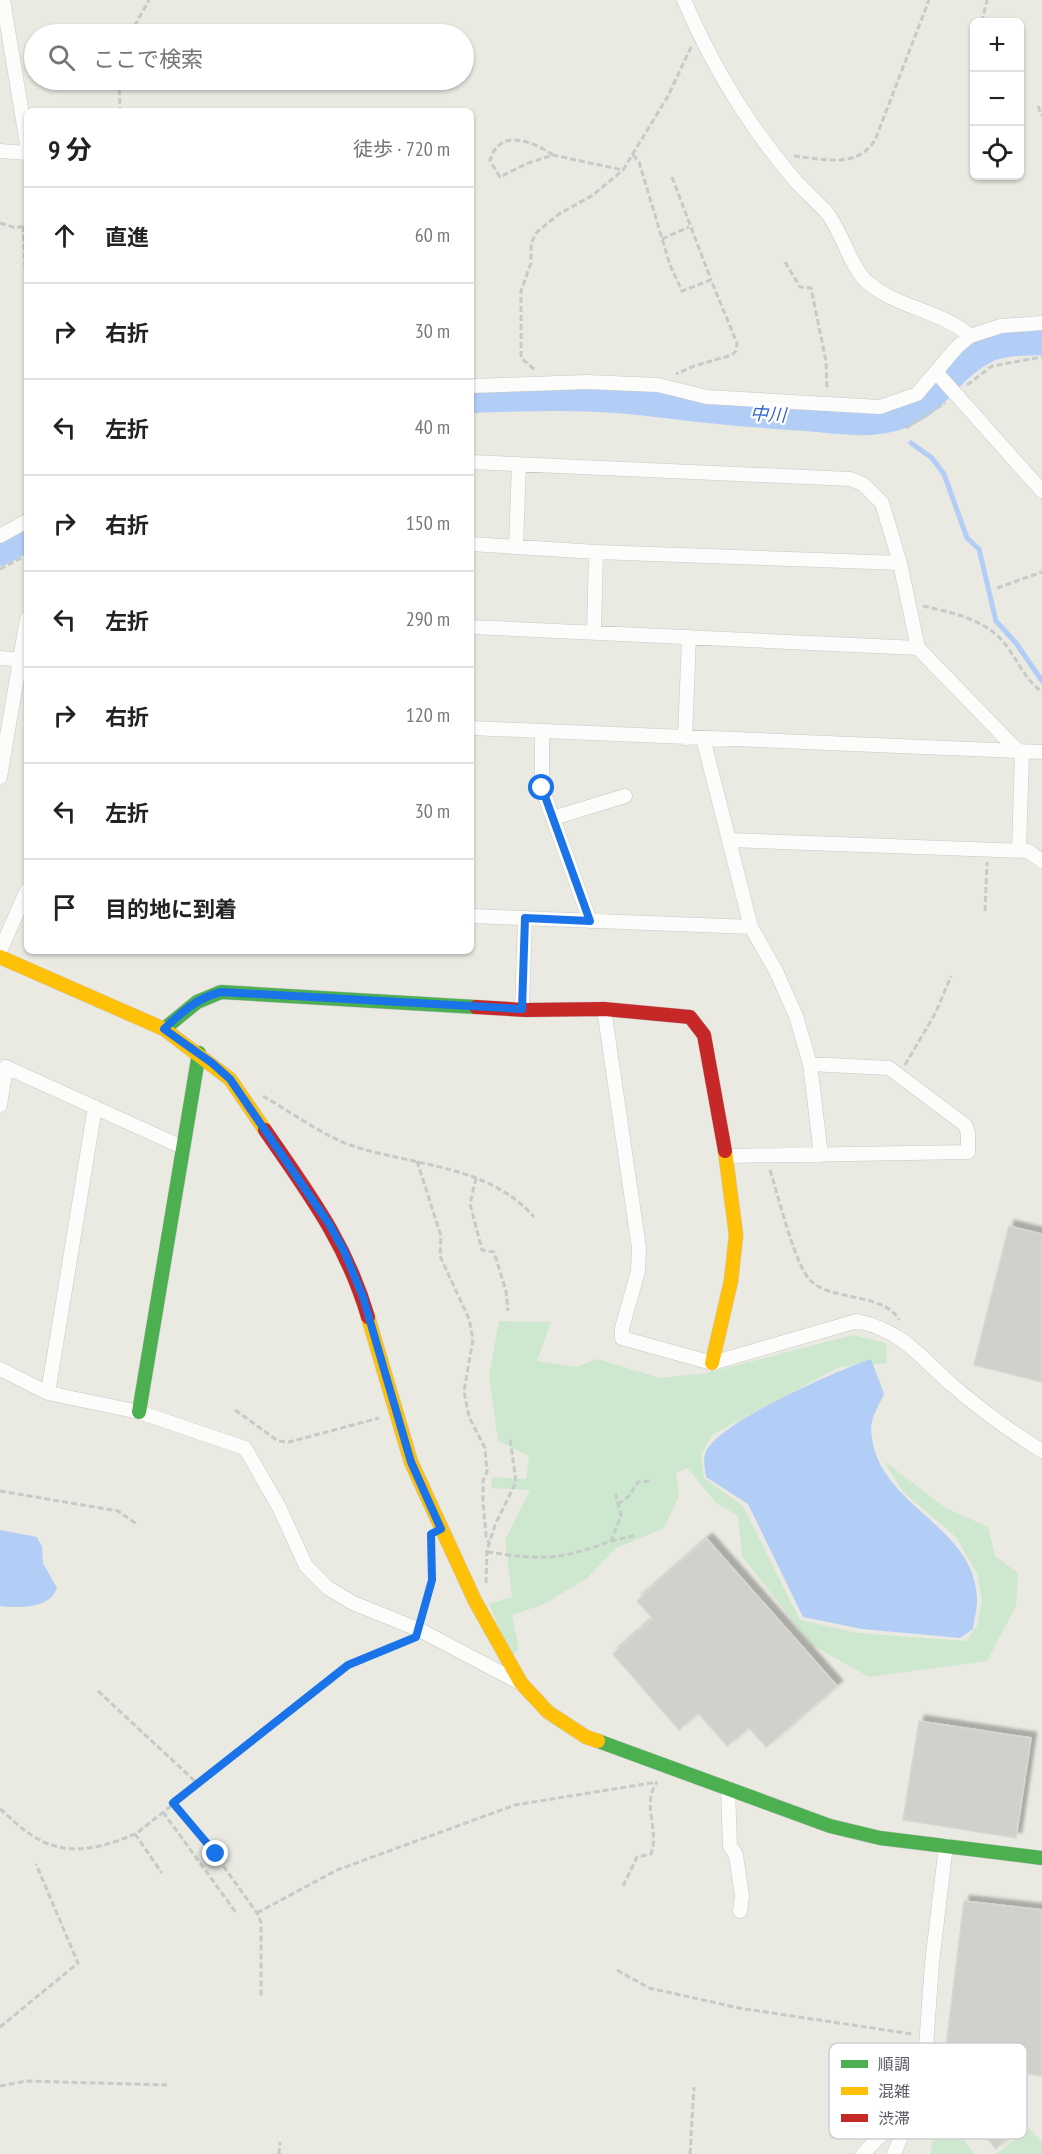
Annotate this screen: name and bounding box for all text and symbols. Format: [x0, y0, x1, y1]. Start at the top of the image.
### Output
map controls [970, 18, 1024, 180]
button: + [970, 18, 1024, 72]
search box [24, 24, 474, 90]
icon: search [45, 41, 78, 74]
text: ここで検索 [93, 45, 203, 73]
button: − [970, 72, 1024, 126]
button: locate [970, 126, 1024, 180]
text: 9 分 [48, 133, 92, 166]
text: 徒歩 · 720 m [353, 136, 450, 162]
icon: ahead [48, 219, 81, 252]
text: 60 m [415, 222, 450, 248]
text: 直進 [105, 223, 149, 251]
icon: right [48, 315, 81, 348]
text: 30 m [415, 318, 450, 344]
text: 右折 [105, 319, 149, 347]
water label: 中川 [749, 402, 789, 427]
icon: left [48, 411, 81, 444]
text: 40 m [415, 414, 450, 440]
text: 左折 [105, 415, 149, 443]
icon: right [48, 507, 81, 540]
text: 150 m [406, 510, 450, 536]
text: 右折 [105, 511, 149, 539]
icon: left [48, 603, 81, 636]
text: 290 m [406, 606, 450, 632]
text: 左折 [105, 607, 149, 635]
icon: right [48, 699, 81, 732]
text: 120 m [406, 702, 450, 728]
text: 右折 [105, 703, 149, 731]
route start [528, 774, 554, 800]
icon: left [48, 795, 81, 828]
text: 30 m [415, 798, 450, 824]
text: 左折 [105, 799, 149, 827]
icon: arrive [48, 891, 81, 924]
text: 目的地に到着 [105, 895, 237, 923]
route end [202, 1840, 228, 1866]
legend [829, 2043, 1027, 2139]
text: 順調 [878, 2054, 910, 2074]
text: 混雑 [878, 2081, 910, 2101]
text: 渋滞 [878, 2108, 910, 2128]

